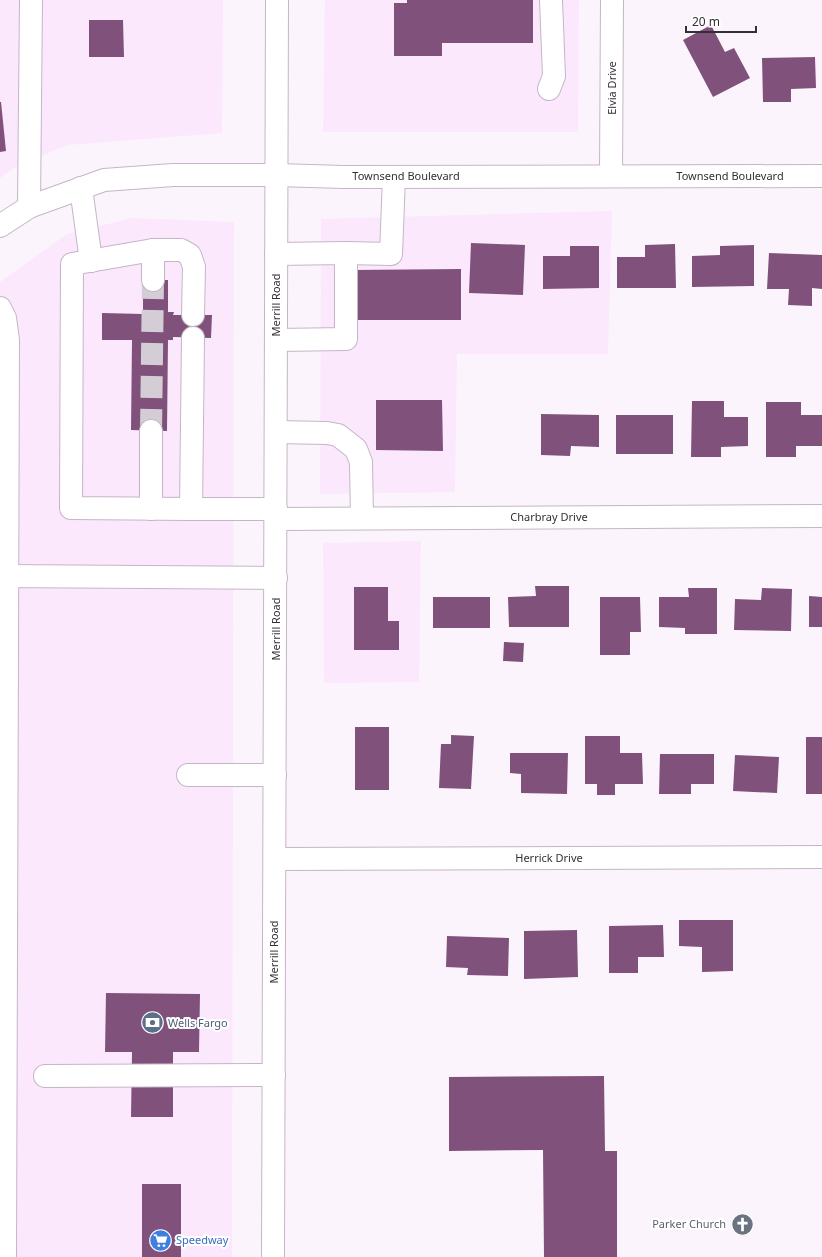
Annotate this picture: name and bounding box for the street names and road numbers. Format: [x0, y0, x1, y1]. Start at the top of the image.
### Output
street label: Elvia Drive [604, 61, 619, 115]
street label: Townsend Boulevard [352, 168, 460, 183]
street label: Townsend Boulevard [676, 168, 784, 183]
street label: Merrill Road [268, 273, 283, 337]
street label: Charbray Drive [510, 509, 588, 524]
street label: Merrill Road [268, 597, 283, 661]
street label: Herrick Drive [515, 850, 583, 865]
street label: Merrill Road [266, 920, 281, 984]

